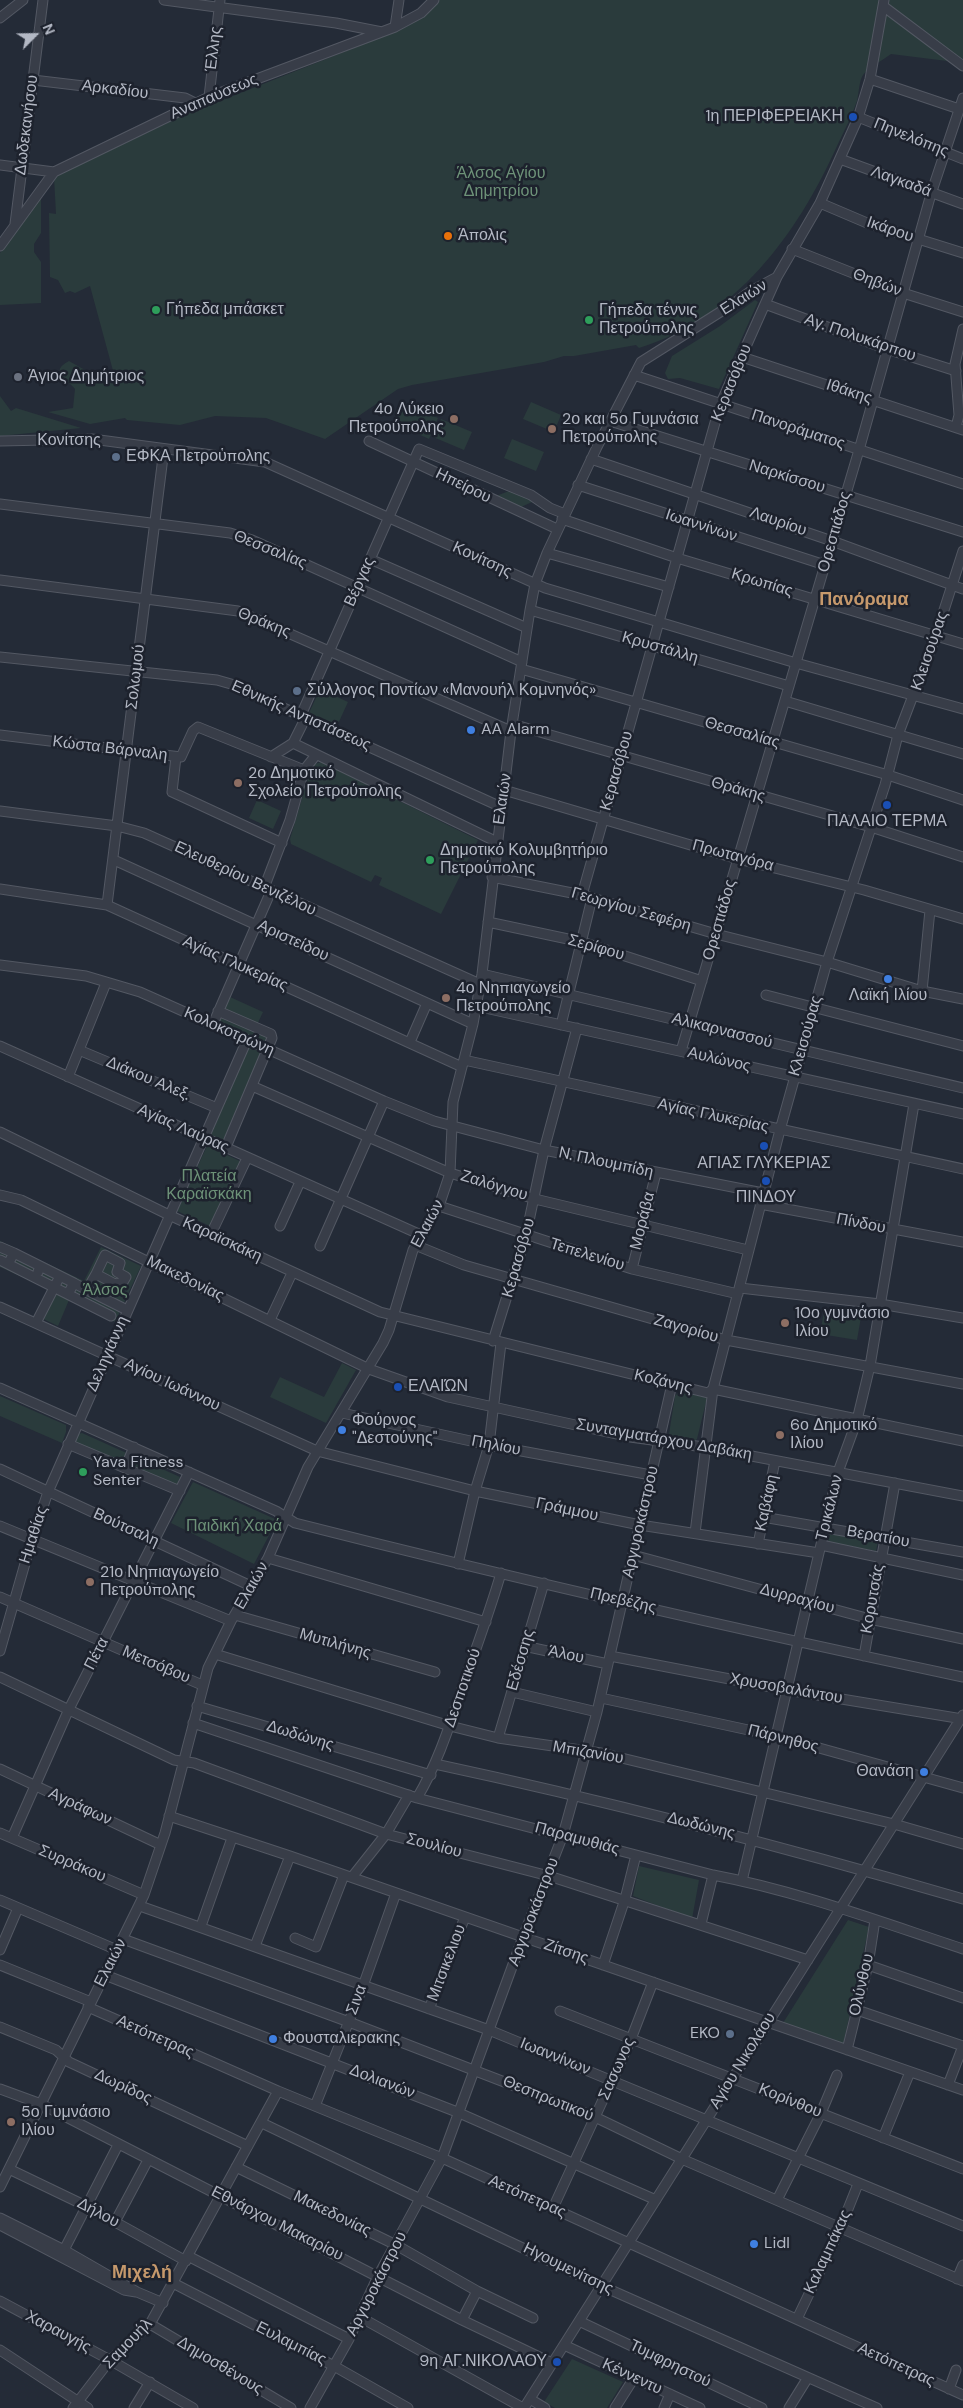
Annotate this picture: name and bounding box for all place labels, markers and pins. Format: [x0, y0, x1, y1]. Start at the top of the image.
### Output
place label: 1η ΠΕΡΙΦΕΡΕΙΑΚΗ [705, 107, 843, 127]
marker: 1η ΠΕΡΙΦΕΡΕΙΑΚΗ [847, 111, 859, 123]
place label: Άπολις [458, 226, 507, 246]
marker: Άπολις [442, 230, 454, 242]
place label: Γήπεδα μπάσκετ [166, 300, 284, 320]
place label: Γήπεδα τέννις Πετρούπολης [599, 301, 697, 339]
marker: Γήπεδα μπάσκετ [150, 304, 162, 316]
marker: Γήπεδα τέννις Πετρούπολης [583, 314, 595, 326]
place label: Άγιος Δημήτριος [28, 367, 144, 387]
marker: Άγιος Δημήτριος [12, 371, 24, 383]
place label: 4ο Λύκειο Πετρούπολης [349, 400, 444, 438]
place label: 2ο και 5ο Γυμνάσια Πετρούπολης [562, 410, 699, 448]
marker: 4ο Λύκειο Πετρούπολης [448, 413, 460, 425]
marker: 2ο και 5ο Γυμνάσια Πετρούπολης [546, 423, 558, 435]
place label: ΕΦΚΑ Πετροὑπολης [126, 447, 270, 467]
marker: ΕΦΚΑ Πετροὑπολης [110, 451, 122, 463]
place label: Σύλλογος Ποντίων «Μανουήλ Κομνηνός» [307, 681, 596, 701]
marker: Σύλλογος Ποντίων «Μανουήλ Κομνηνός» [291, 685, 303, 697]
place label: AA Alarm [481, 720, 550, 740]
marker: AA Alarm [465, 724, 477, 736]
place label: 2ο Δημοτικό Σχολείο Πετρούπολης [248, 764, 402, 802]
marker: 2ο Δημοτικό Σχολείο Πετρούπολης [232, 777, 244, 789]
marker: ΠΑΛΑΙΟ ΤΕΡΜΑ [881, 799, 893, 811]
place label: ΠΑΛΑΙΟ ΤΕΡΜΑ [827, 812, 947, 832]
place label: Δημοτικό Κολυμβητήριο Πετρούπολης [440, 841, 608, 879]
marker: Δημοτικό Κολυμβητήριο Πετρούπολης [424, 854, 436, 866]
marker: Λαϊκή Ιλίου [882, 973, 894, 985]
place label: 4ο Νηπιαγωγείο Πετρούπολης [456, 979, 571, 1017]
place label: Λαϊκή Ιλίου [849, 986, 927, 1006]
marker: 4ο Νηπιαγωγείο Πετρούπολης [440, 992, 452, 1004]
marker: ΑΓΙΑΣ ΓΛΥΚΕΡΙΑΣ [758, 1140, 770, 1152]
place label: ΑΓΙΑΣ ΓΛΥΚΕΡΙΑΣ [697, 1154, 831, 1174]
marker: ΠΙΝΔΟΥ [760, 1175, 772, 1187]
place label: ΠΙΝΔΟΥ [736, 1188, 796, 1208]
place label: 10ο γυμνάσιο Ιλίου [795, 1304, 890, 1342]
marker: 10ο γυμνάσιο Ιλίου [779, 1317, 791, 1329]
place label: ΕΛΑΙΏΝ [408, 1377, 468, 1397]
marker: ΕΛΑΙΏΝ [392, 1381, 404, 1393]
place label: Φούρνος "Δεστούνης" [352, 1411, 437, 1449]
place label: 6ο Δημοτικό Ιλίου [790, 1416, 877, 1454]
marker: Φούρνος "Δεστούνης" [336, 1424, 348, 1436]
marker: 6ο Δημοτικό Ιλίου [774, 1429, 786, 1441]
place label: Yava Fitness Senter [93, 1453, 184, 1491]
marker: Yava Fitness Senter [77, 1466, 89, 1478]
place label: 21ο Νηπιαγωγείο Πετρούπολης [100, 1563, 219, 1601]
marker: 21ο Νηπιαγωγείο Πετρούπολης [84, 1576, 96, 1588]
place label: Θανάση [856, 1762, 914, 1782]
marker: Θανάση [918, 1766, 930, 1778]
place label: EKO [690, 2024, 720, 2044]
marker: EKO [724, 2028, 736, 2040]
place label: Φουσταλιερακης [283, 2029, 400, 2049]
marker: Φουσταλιερακης [267, 2033, 279, 2045]
place label: 5ο Γυμνάσιο Ιλίου [21, 2103, 110, 2141]
marker: 5ο Γυμνάσιο Ιλίου [5, 2116, 17, 2128]
place label: Lidl [764, 2234, 790, 2254]
marker: Lidl [748, 2238, 760, 2250]
place label: 9η ΑΓ.ΝΙΚΟΛΑΟΥ [419, 2352, 547, 2372]
marker: 9η ΑΓ.ΝΙΚΟΛΑΟΥ [551, 2356, 563, 2368]

